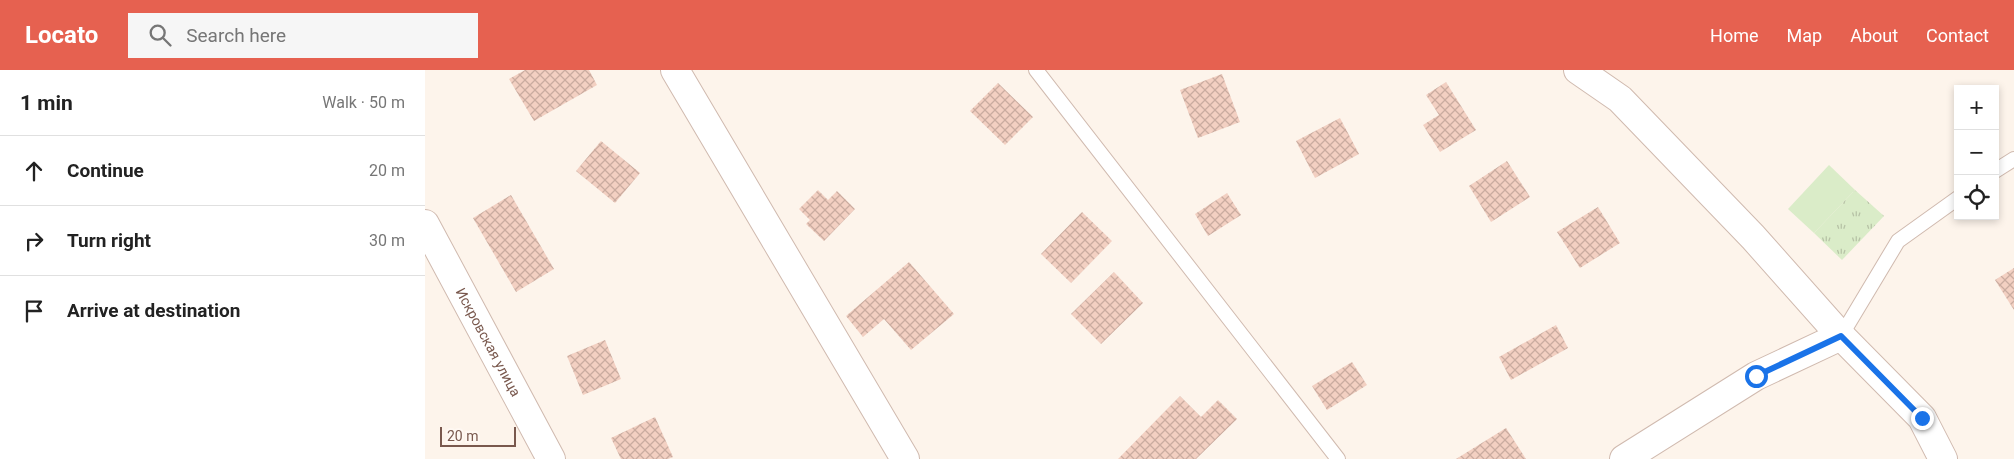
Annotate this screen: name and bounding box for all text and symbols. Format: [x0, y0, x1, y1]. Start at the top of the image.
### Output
search box [128, 13, 478, 58]
text: Locato [25, 21, 98, 49]
icon: search [146, 21, 174, 49]
text: Search here [186, 24, 286, 47]
text: Home [1710, 25, 1759, 46]
text: Map [1787, 25, 1822, 46]
text: About [1850, 25, 1898, 46]
text: Contact [1926, 25, 1989, 46]
map controls [1954, 85, 1999, 220]
button: + [1954, 85, 1999, 130]
text: 1 min [20, 91, 73, 115]
text: Walk · 50 m [322, 93, 405, 112]
button: − [1954, 130, 1999, 175]
icon: ahead [20, 157, 48, 185]
text: Continue [67, 159, 144, 182]
text: 20 m [369, 161, 405, 180]
button: locate [1954, 175, 1999, 220]
icon: right [20, 227, 48, 255]
text: Turn right [67, 229, 151, 252]
text: 30 m [369, 231, 405, 250]
street label: Искровская улица [453, 285, 524, 399]
icon: arrive [20, 297, 48, 325]
text: Arrive at destination [67, 299, 240, 322]
route start [1745, 365, 1768, 388]
route end [1911, 407, 1934, 430]
scale bar [440, 424, 516, 447]
text: 20 m [447, 428, 479, 444]

